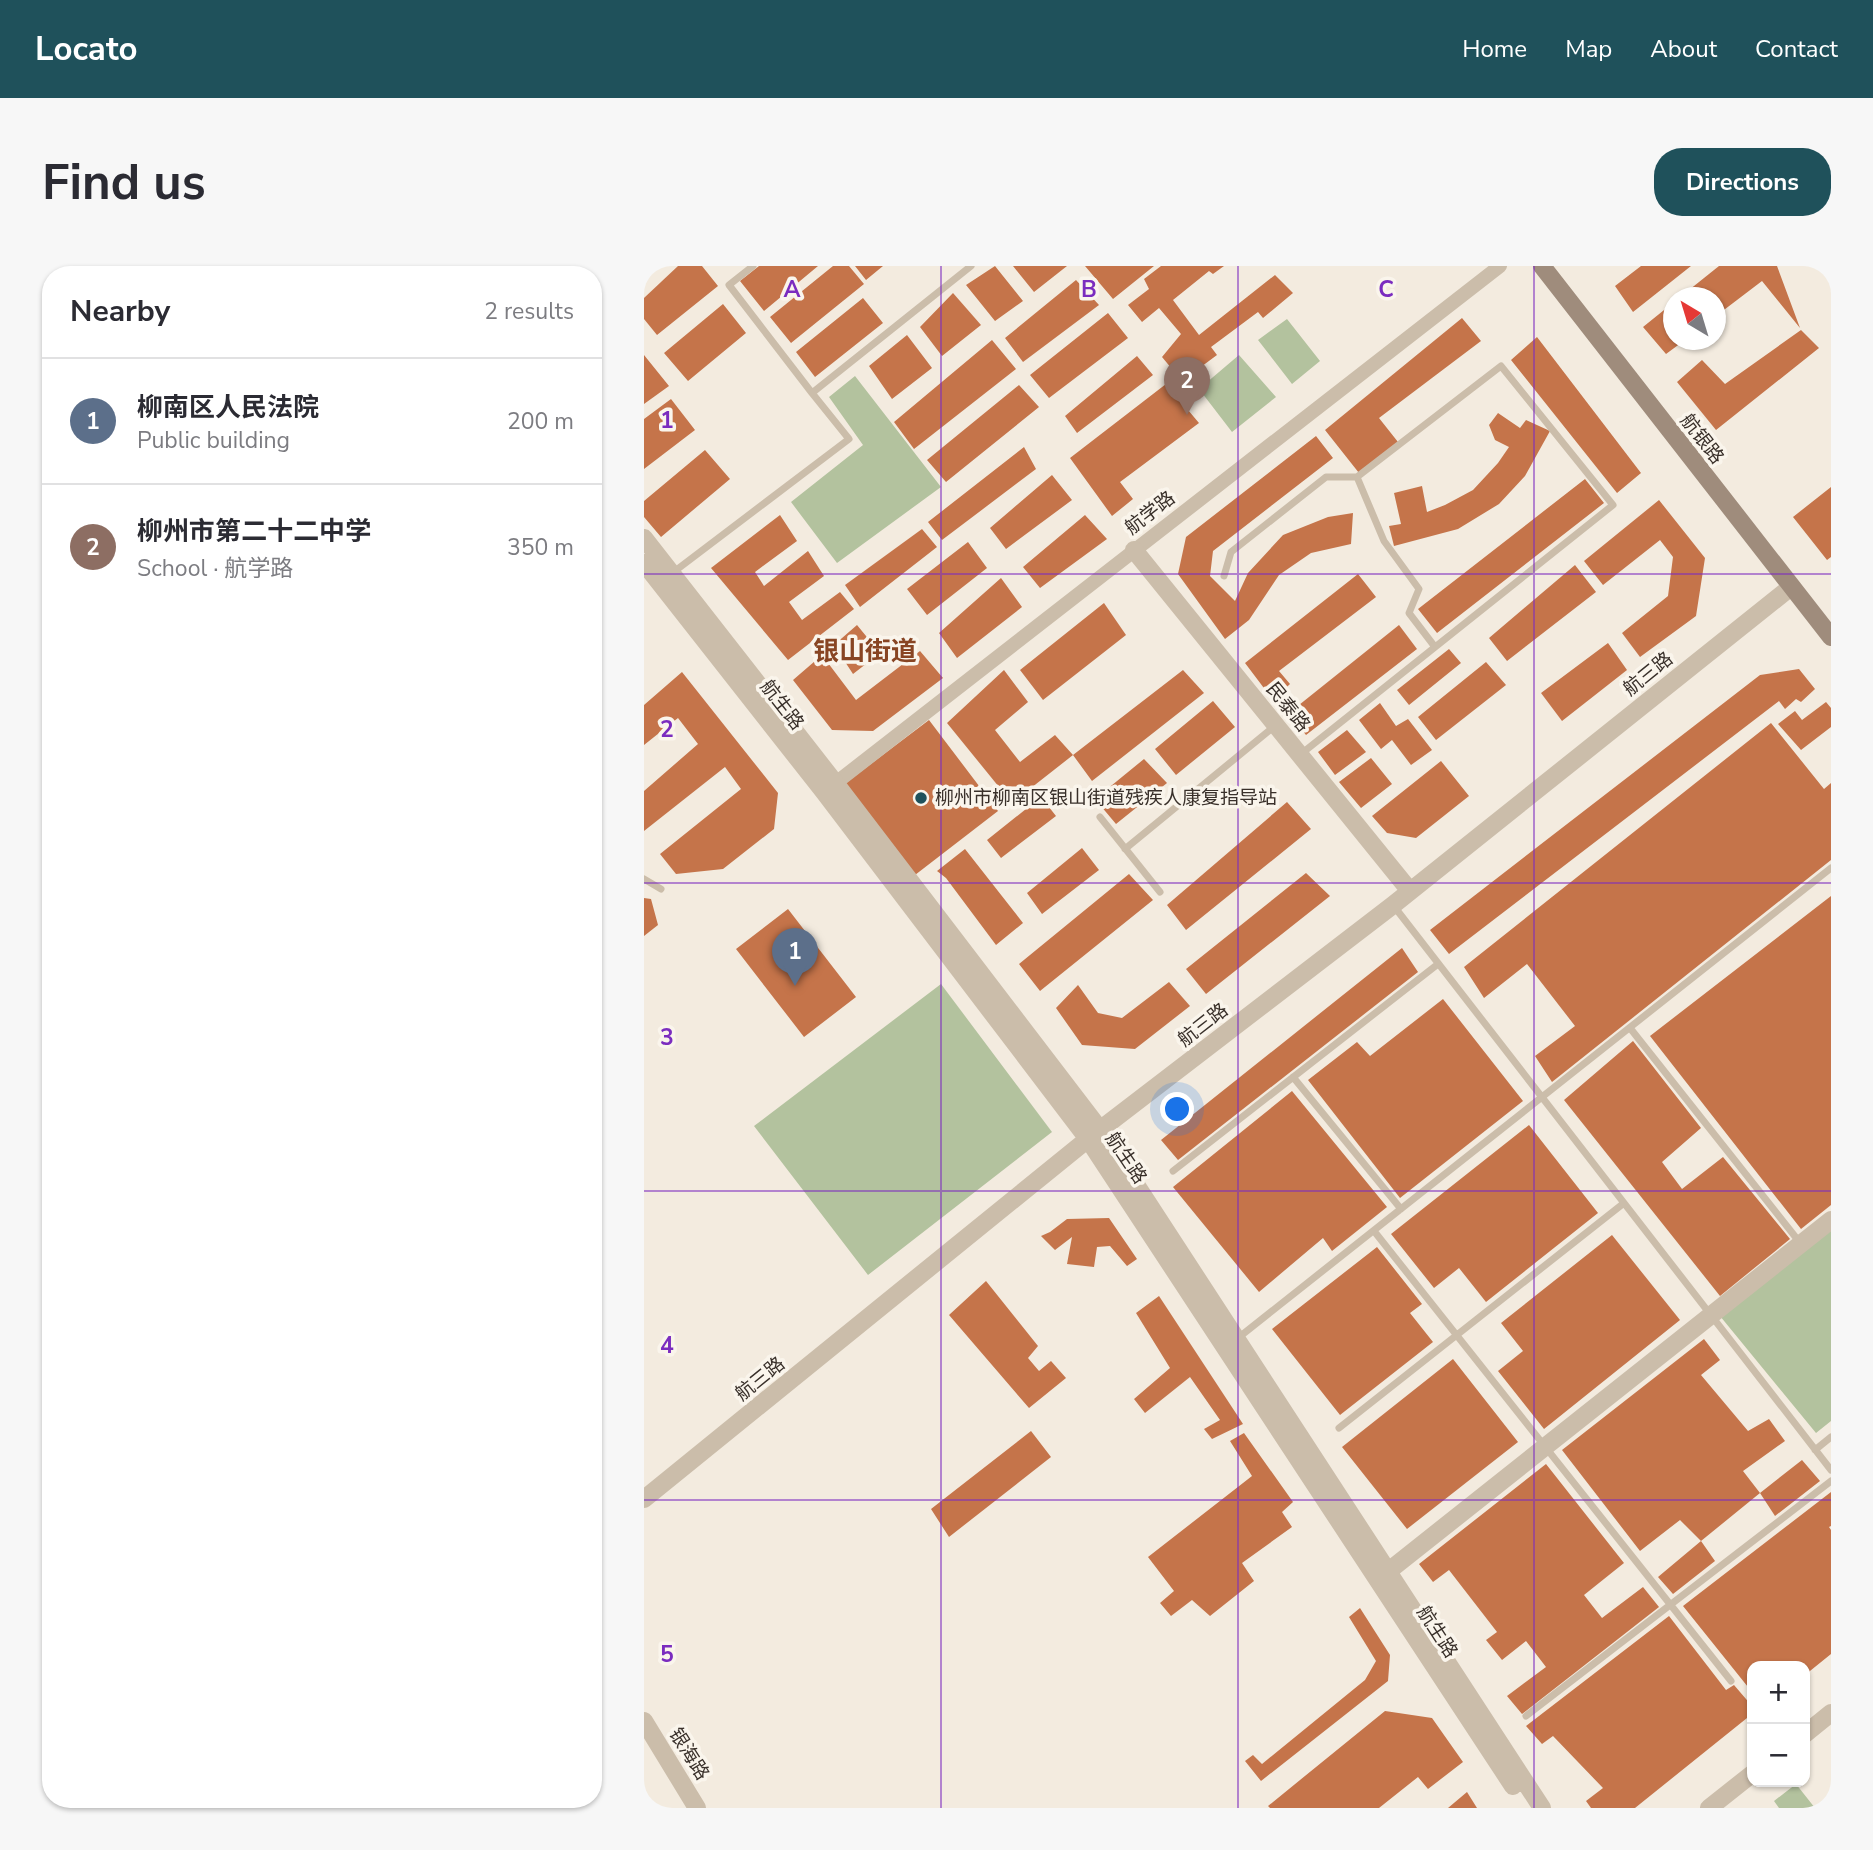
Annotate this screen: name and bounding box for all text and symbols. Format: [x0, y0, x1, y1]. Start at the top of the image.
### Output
text: Locato [35, 27, 137, 72]
text: Home [1462, 33, 1527, 65]
text: Map [1565, 33, 1612, 65]
text: About [1650, 33, 1717, 65]
text: Contact [1755, 33, 1838, 65]
button: Directions [1654, 148, 1831, 216]
text: Find us [42, 149, 206, 216]
text: A [783, 274, 801, 305]
text: B [1081, 274, 1097, 305]
text: C [1378, 274, 1394, 305]
north arrow [1663, 287, 1726, 350]
text: Nearby [70, 291, 170, 332]
text: 2 results [484, 296, 574, 327]
pin: 2 [1164, 357, 1210, 415]
text: 柳南区人民法院 [137, 390, 319, 425]
text: 1 [660, 405, 674, 436]
text: 1 [86, 406, 100, 437]
text: 200 m [507, 406, 574, 437]
street label: 航银路 [1674, 409, 1730, 469]
text: Public building [137, 425, 290, 456]
street label: 航学路 [1120, 485, 1180, 541]
text: 柳州市第二十二中学 [137, 514, 371, 549]
text: 2 [86, 532, 100, 563]
text: 350 m [507, 532, 574, 563]
text: School · 航学路 [137, 553, 293, 584]
district label: 银山街道 [813, 634, 917, 669]
street label: 航三路 [1618, 646, 1678, 702]
street label: 航生路 [754, 675, 810, 735]
street label: 民泰路 [1260, 677, 1316, 737]
text: 2 [660, 714, 674, 745]
place label: 柳州市柳南区银山街道残疾人康复指导站 [935, 785, 1277, 811]
marker: 柳州市柳南区银山街道残疾人康复指导站 [913, 790, 929, 806]
pin: 1 [772, 928, 818, 986]
street label: 航三路 [1173, 997, 1233, 1053]
text: 3 [660, 1022, 674, 1053]
your location [1160, 1092, 1194, 1126]
street label: 航生路 [1099, 1127, 1153, 1189]
text: 4 [660, 1330, 674, 1361]
street label: 航三路 [730, 1351, 790, 1407]
street label: 航生路 [1411, 1601, 1463, 1663]
text: 5 [660, 1639, 674, 1670]
map controls [1747, 1661, 1810, 1787]
button: + [1747, 1661, 1810, 1724]
street label: 银海路 [663, 1723, 715, 1785]
button: − [1747, 1724, 1810, 1787]

